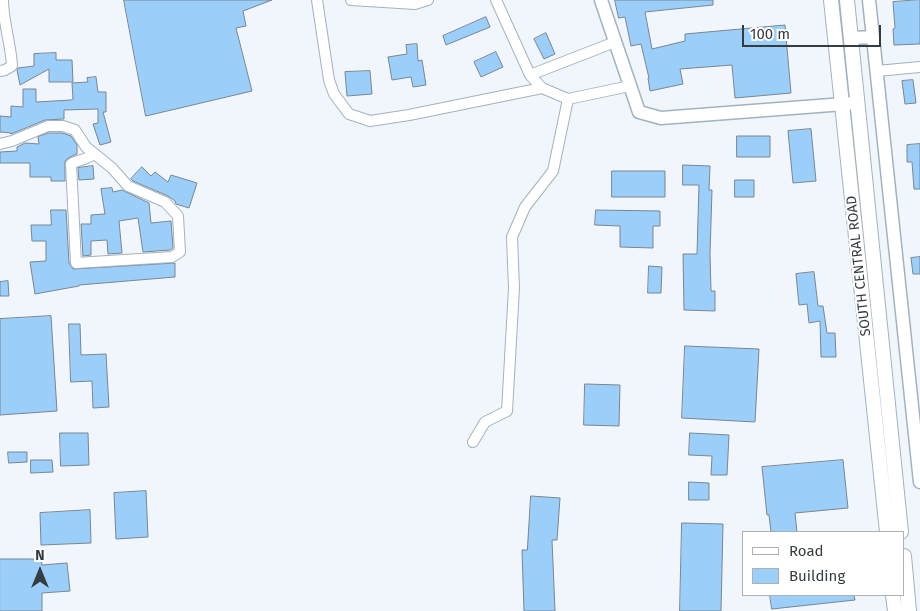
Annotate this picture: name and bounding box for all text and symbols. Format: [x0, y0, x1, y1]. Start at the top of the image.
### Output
scale bar [745, 15, 884, 47]
text: 100 m [750, 25, 790, 43]
street label: SOUTH CENTRAL ROAD [843, 195, 875, 337]
legend [742, 531, 905, 596]
text: Road [789, 542, 824, 560]
north arrow [15, 546, 65, 596]
text: N [35, 547, 45, 564]
text: Building [789, 567, 845, 585]

